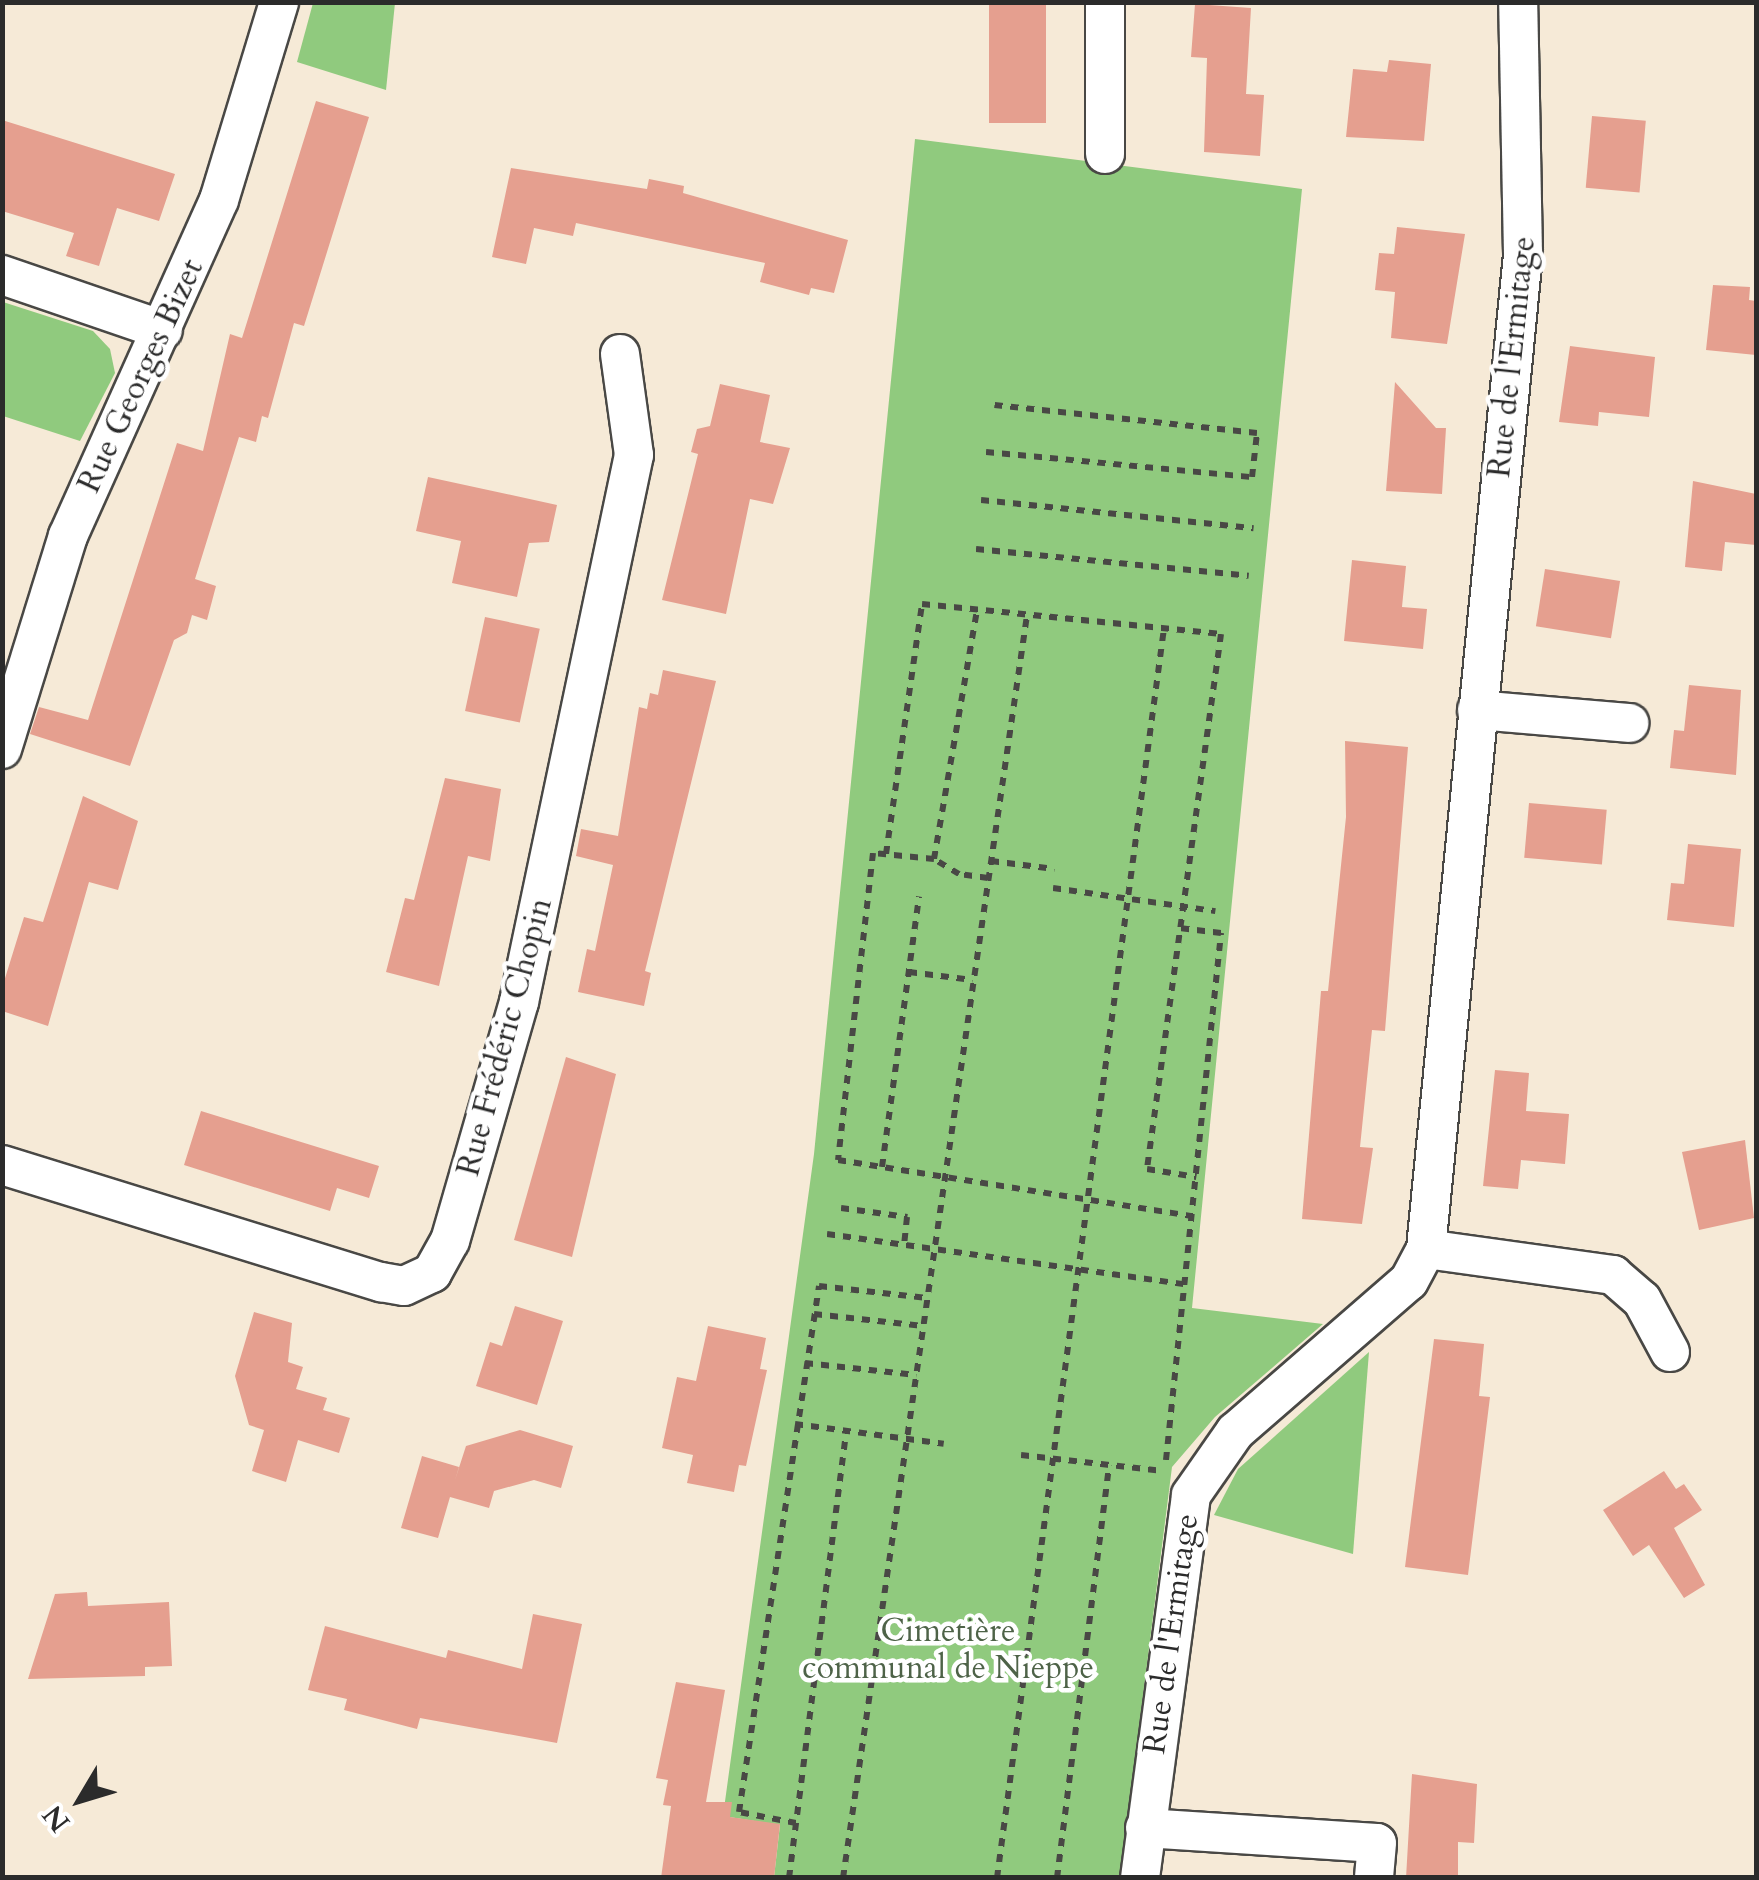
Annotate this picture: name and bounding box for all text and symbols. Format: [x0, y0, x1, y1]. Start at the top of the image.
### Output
street label: Rue de l'Ermitage [1480, 235, 1544, 479]
street label: Rue Georges Bizet [70, 253, 212, 499]
street label: Rue Frédéric Chopin [449, 894, 561, 1180]
street label: Rue de l'Ermitage [1135, 1511, 1207, 1757]
park label: Cimetière communal de Nieppe [802, 1613, 1094, 1688]
north arrow [30, 1750, 130, 1850]
text: N [34, 1797, 79, 1840]

